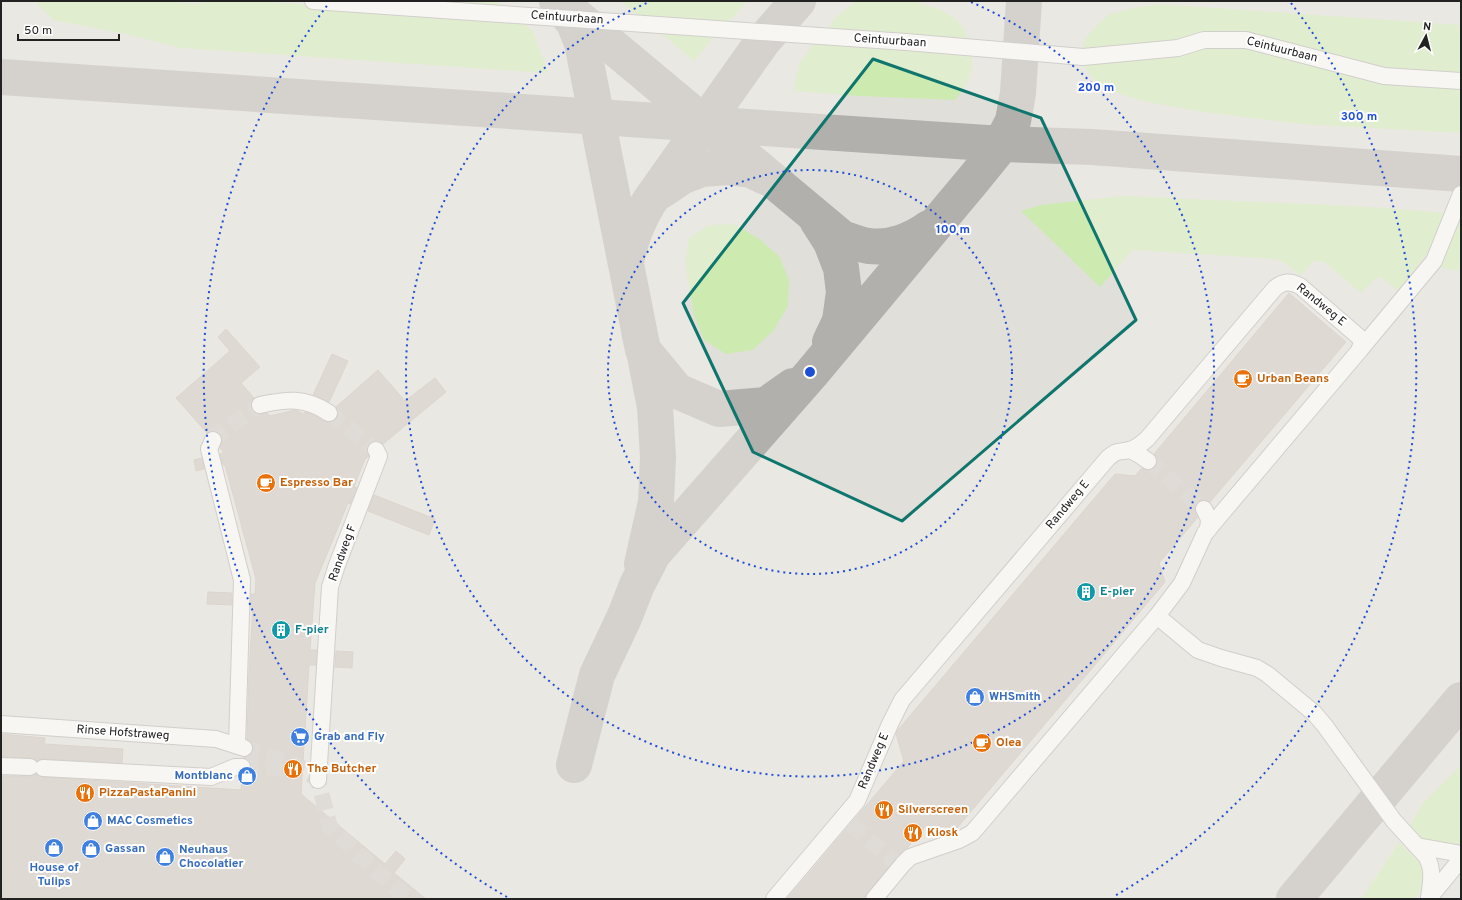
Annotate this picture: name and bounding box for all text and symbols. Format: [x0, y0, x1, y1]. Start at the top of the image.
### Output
street label: Ceintuurbaan [530, 7, 604, 29]
scale bar [18, 16, 119, 42]
north arrow [1406, 16, 1446, 56]
text: N [1422, 20, 1432, 34]
text: 50 m [24, 23, 52, 39]
street label: Ceintuurbaan [853, 30, 927, 52]
street label: Ceintuurbaan [1245, 33, 1319, 67]
text: 200 m [1078, 80, 1114, 96]
text: 300 m [1341, 109, 1377, 125]
text: 100 m [936, 222, 970, 238]
street label: Randweg E [1293, 280, 1349, 330]
centre of rings [803, 365, 817, 379]
cafe icon: Urban Beans [1232, 368, 1254, 390]
place label: Urban Beans [1257, 371, 1329, 387]
cafe icon: Espresso Bar [255, 472, 277, 494]
place label: Espresso Bar [280, 475, 353, 491]
street label: Randweg E [1043, 477, 1093, 533]
street label: Randweg F [325, 522, 361, 584]
building icon: E-pier [1075, 581, 1097, 603]
place label: E-pier [1100, 584, 1134, 600]
building icon: F-pier [270, 619, 292, 641]
place label: F-pier [295, 622, 329, 638]
shop icon: WHSmith [964, 686, 986, 708]
place label: WHSmith [989, 689, 1041, 705]
street label: Rinse Hofstraweg [76, 722, 170, 744]
supermarket icon: Grab and Fly [289, 726, 311, 748]
place label: Grab and Fly [314, 729, 385, 745]
street label: Randweg E [855, 730, 893, 792]
cafe icon: Olea [971, 732, 993, 754]
place label: Olea [996, 735, 1021, 751]
restaurant icon: The Butcher [282, 758, 304, 780]
place label: The Butcher [307, 761, 376, 777]
shop icon: Montblanc [236, 765, 258, 787]
place label: Montblanc [174, 768, 233, 784]
restaurant icon: PizzaPastaPanini [74, 782, 96, 804]
place label: PizzaPastaPanini [99, 785, 196, 801]
restaurant icon: Silverscreen [873, 799, 895, 821]
place label: Silverscreen [898, 802, 968, 818]
shop icon: MAC Cosmetics [82, 810, 104, 832]
place label: MAC Cosmetics [107, 813, 193, 829]
restaurant icon: Kiosk [902, 822, 924, 844]
place label: Kiosk [927, 825, 958, 841]
shop icon: House of Tulips [43, 837, 65, 859]
shop icon: Gassan [80, 838, 102, 860]
place label: Gassan [105, 841, 145, 857]
place label: Neuhaus Chocolatier [179, 842, 244, 872]
shop icon: Neuhaus Chocolatier [154, 846, 176, 868]
place label: House of Tulips [29, 860, 79, 890]

